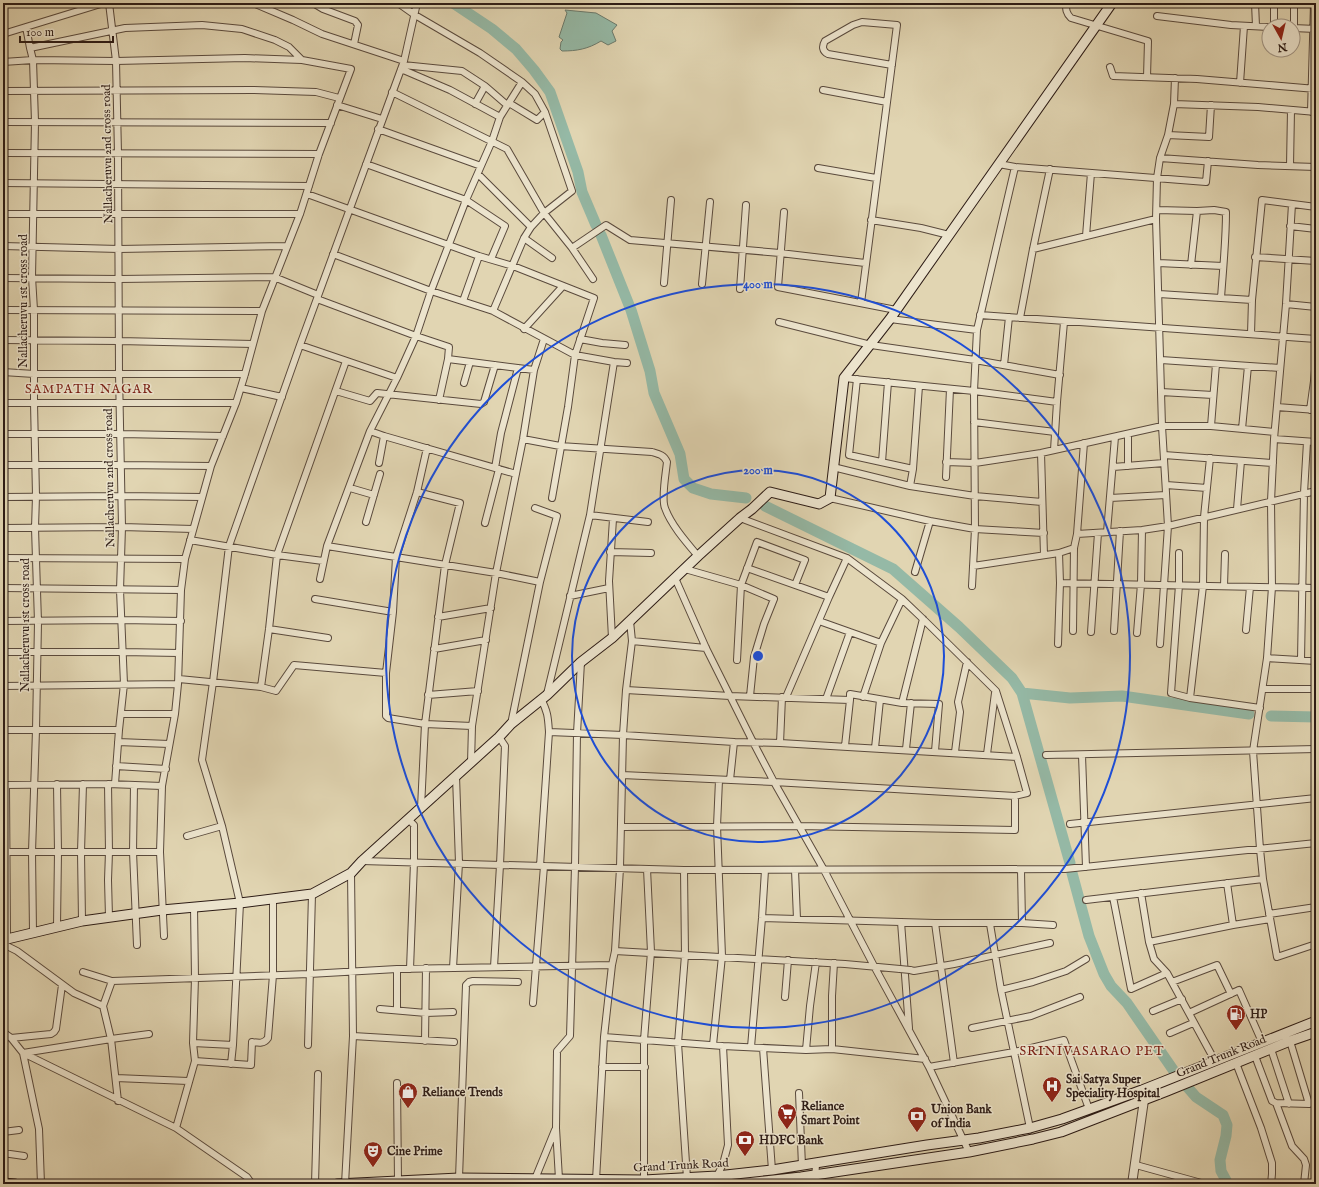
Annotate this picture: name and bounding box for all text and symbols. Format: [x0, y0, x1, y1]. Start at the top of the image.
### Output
scale bar [20, 18, 113, 44]
north arrow [1261, 18, 1301, 58]
text: 100 m [26, 25, 54, 40]
text: N [1276, 39, 1289, 55]
street label: Nallacheruvu 2nd cross road [99, 84, 116, 224]
street label: Nallacheruvu 1st cross road [16, 234, 31, 368]
text: 400 m [743, 277, 774, 292]
district label: SAMPATH NAGAR [25, 381, 153, 398]
street label: Nallacheruvu 2nd cross road [101, 408, 118, 548]
text: 200 m [743, 463, 773, 478]
street label: Nallacheruvu 1st cross road [18, 558, 33, 692]
centre of rings [751, 649, 765, 663]
fuel station icon: HP [1225, 1003, 1247, 1031]
place label: HP [1250, 1007, 1267, 1022]
street label: Grand Trunk Road [1174, 1031, 1269, 1081]
district label: SRINIVASARAO PET [1019, 1043, 1165, 1060]
place label: Sai Satya Super Speciality Hospital [1066, 1072, 1161, 1102]
hospital icon: Sai Satya Super Speciality Hospital [1041, 1075, 1063, 1103]
shop icon: Reliance Trends [397, 1081, 419, 1109]
place label: Reliance Trends [422, 1085, 503, 1100]
place label: Reliance Smart Point [801, 1099, 860, 1128]
supermarket icon: Reliance Smart Point [776, 1102, 798, 1130]
place label: Union Bank of India [930, 1102, 992, 1131]
bank icon: Union Bank of India [906, 1105, 928, 1133]
bank icon: HDFC Bank [734, 1129, 756, 1157]
place label: HDFC Bank [759, 1133, 824, 1148]
theatre icon: Cine Prime [362, 1140, 384, 1168]
place label: Cine Prime [387, 1144, 443, 1159]
street label: Grand Trunk Road [633, 1155, 730, 1175]

